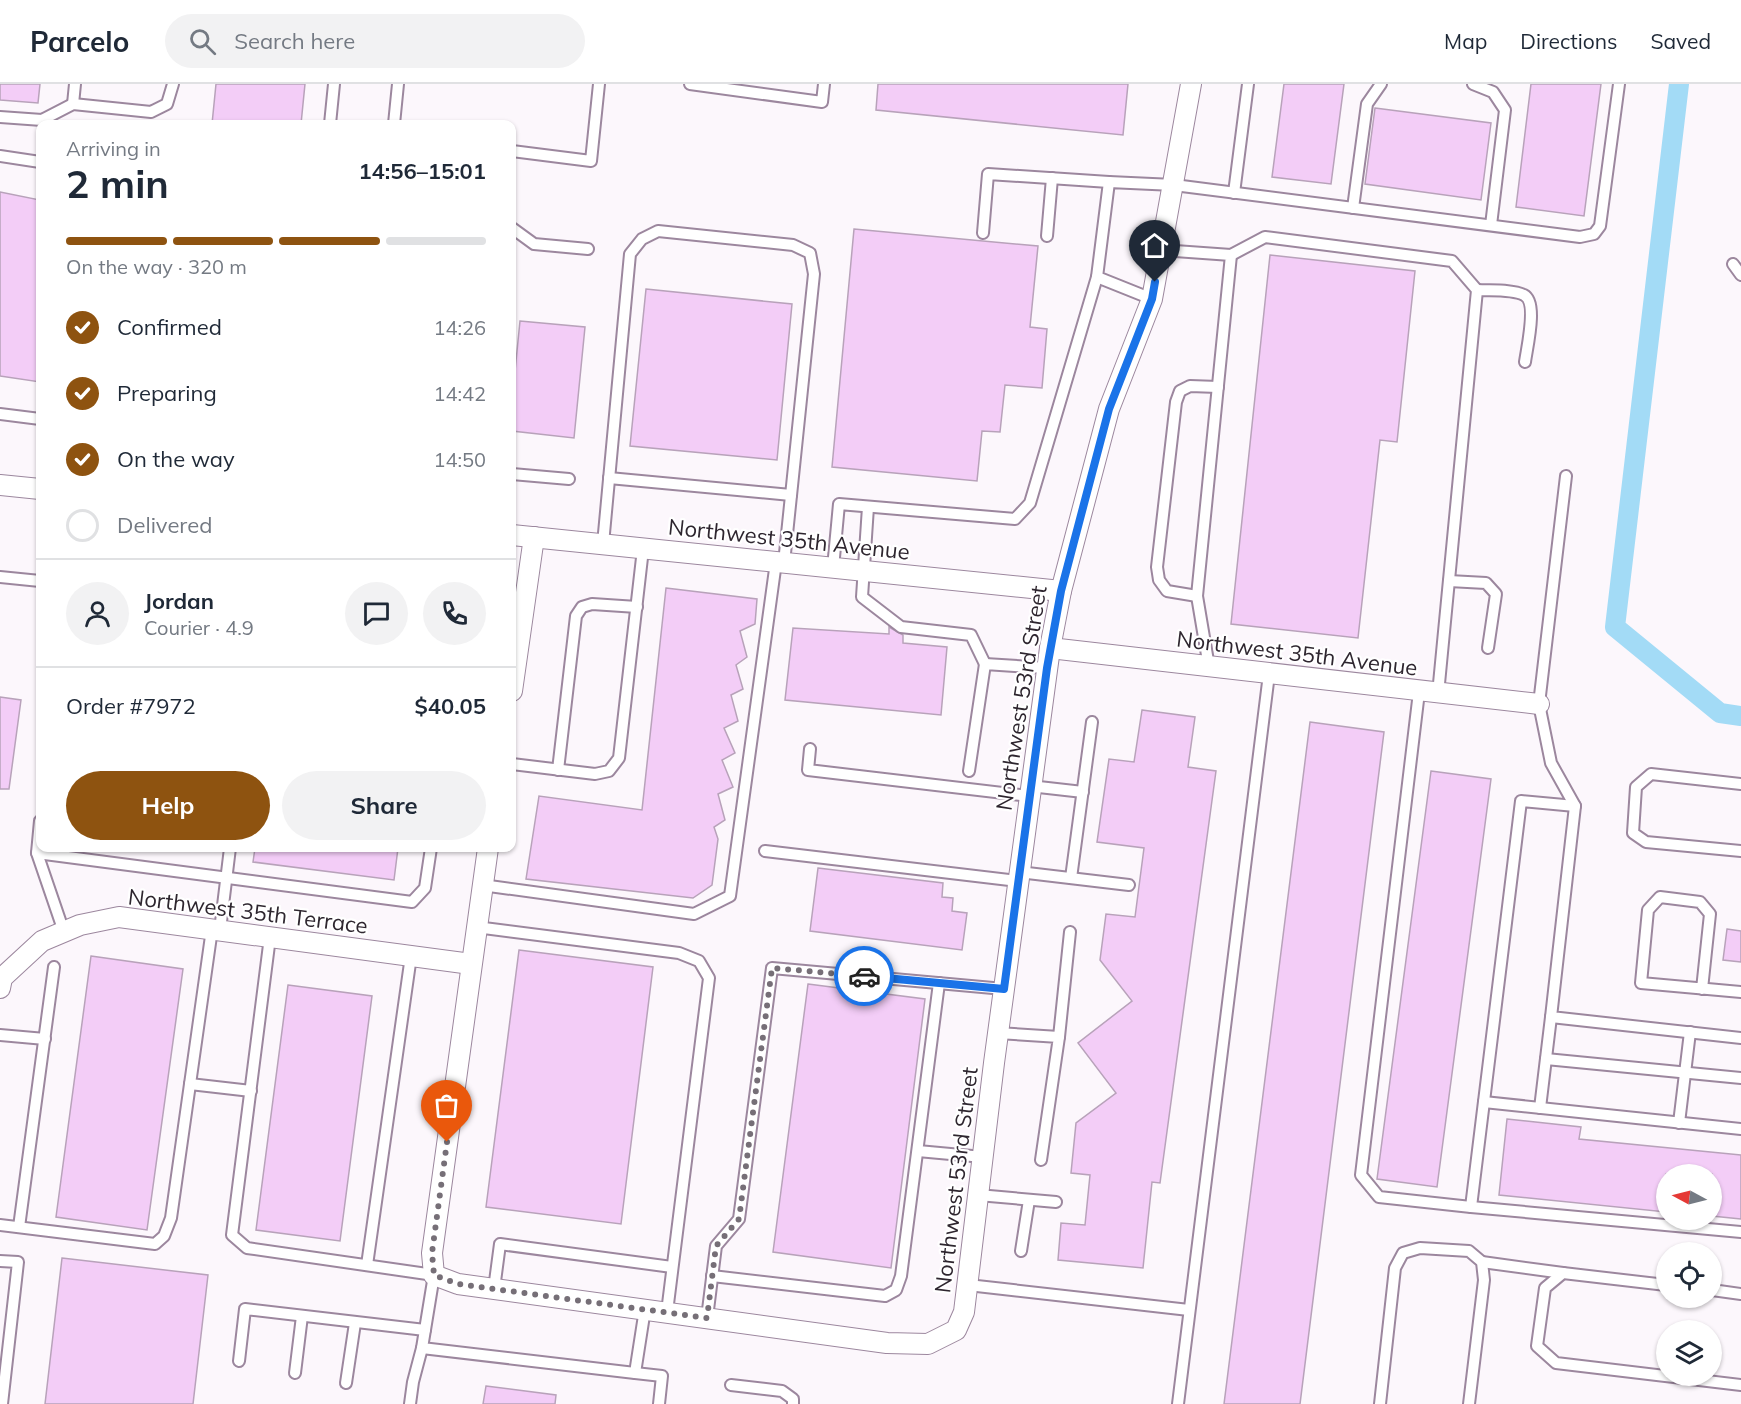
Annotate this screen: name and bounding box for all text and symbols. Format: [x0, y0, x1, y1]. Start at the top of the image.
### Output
search box [165, 14, 585, 68]
text: Parcelo [30, 24, 129, 59]
icon: search [186, 25, 219, 58]
text: Search here [234, 27, 355, 55]
text: Map [1444, 28, 1487, 54]
text: Directions [1520, 28, 1617, 54]
text: Saved [1650, 28, 1711, 54]
text: Arriving in [66, 136, 161, 161]
text: 14:56–15:01 [358, 157, 486, 185]
text: 2 min [66, 159, 169, 208]
pin [1129, 220, 1180, 282]
icon: home [1138, 229, 1171, 262]
text: On the way · 320 m [66, 254, 247, 279]
icon: check [66, 311, 99, 344]
text: Confirmed [117, 313, 222, 341]
text: 14:26 [433, 315, 486, 340]
icon: check [66, 377, 99, 410]
text: Preparing [117, 379, 217, 407]
text: 14:42 [433, 381, 486, 406]
icon: check [66, 443, 99, 476]
text: On the way [117, 445, 235, 473]
text: 14:50 [433, 447, 486, 472]
text: Delivered [117, 511, 212, 539]
street label: Northwest 35th Avenue [667, 512, 911, 566]
button: person [66, 582, 129, 645]
button: chat [345, 582, 408, 645]
button: phone [423, 582, 486, 645]
street label: Northwest 53rd Street [989, 583, 1053, 812]
text: Jordan [144, 587, 214, 615]
text: Courier · 4.9 [144, 615, 254, 640]
street label: Northwest 35th Avenue [1175, 624, 1419, 682]
text: Order #7972 [66, 692, 196, 720]
text: $40.05 [415, 692, 486, 720]
button: Help [66, 771, 270, 840]
button: Share [282, 771, 486, 840]
street label: Northwest 35th Terrace [127, 882, 369, 940]
courier [834, 946, 894, 1006]
icon: car [848, 960, 881, 993]
street label: Northwest 53rd Street [928, 1065, 984, 1294]
pin [421, 1080, 472, 1142]
icon: bag [430, 1089, 463, 1122]
north arrow [1656, 1164, 1722, 1230]
map controls [1656, 1164, 1722, 1386]
button: locate [1656, 1242, 1722, 1308]
button: layers [1656, 1320, 1722, 1386]

